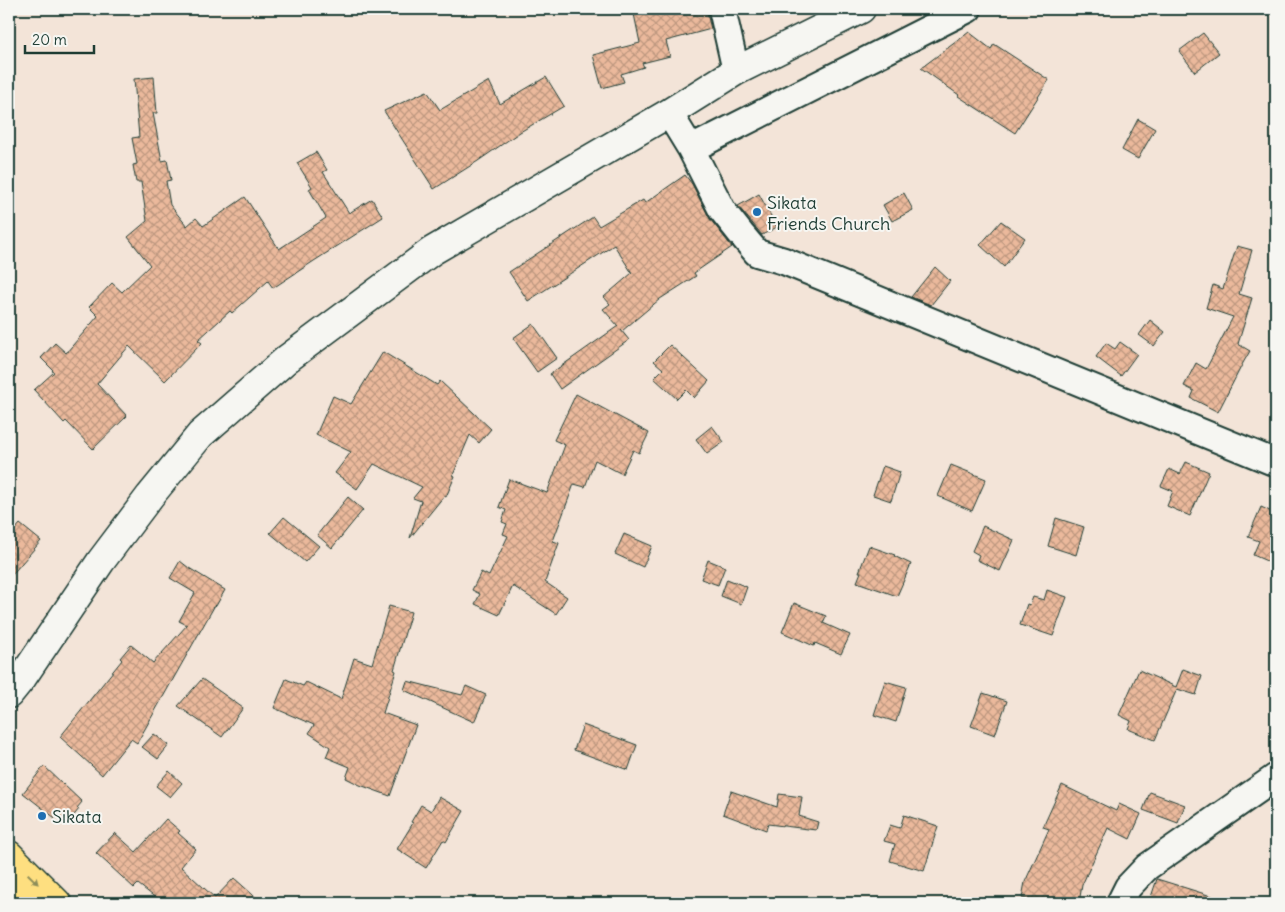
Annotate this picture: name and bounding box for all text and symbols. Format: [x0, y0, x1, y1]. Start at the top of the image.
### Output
scale bar [25, 22, 94, 54]
text: 20 m [32, 30, 67, 49]
place label: Sikata Friends Church [767, 191, 890, 235]
marker: Sikata Friends Church [751, 206, 763, 218]
place label: Sikata [52, 805, 102, 828]
marker: Sikata [36, 810, 48, 822]
one-way arrow [27, 873, 39, 885]

